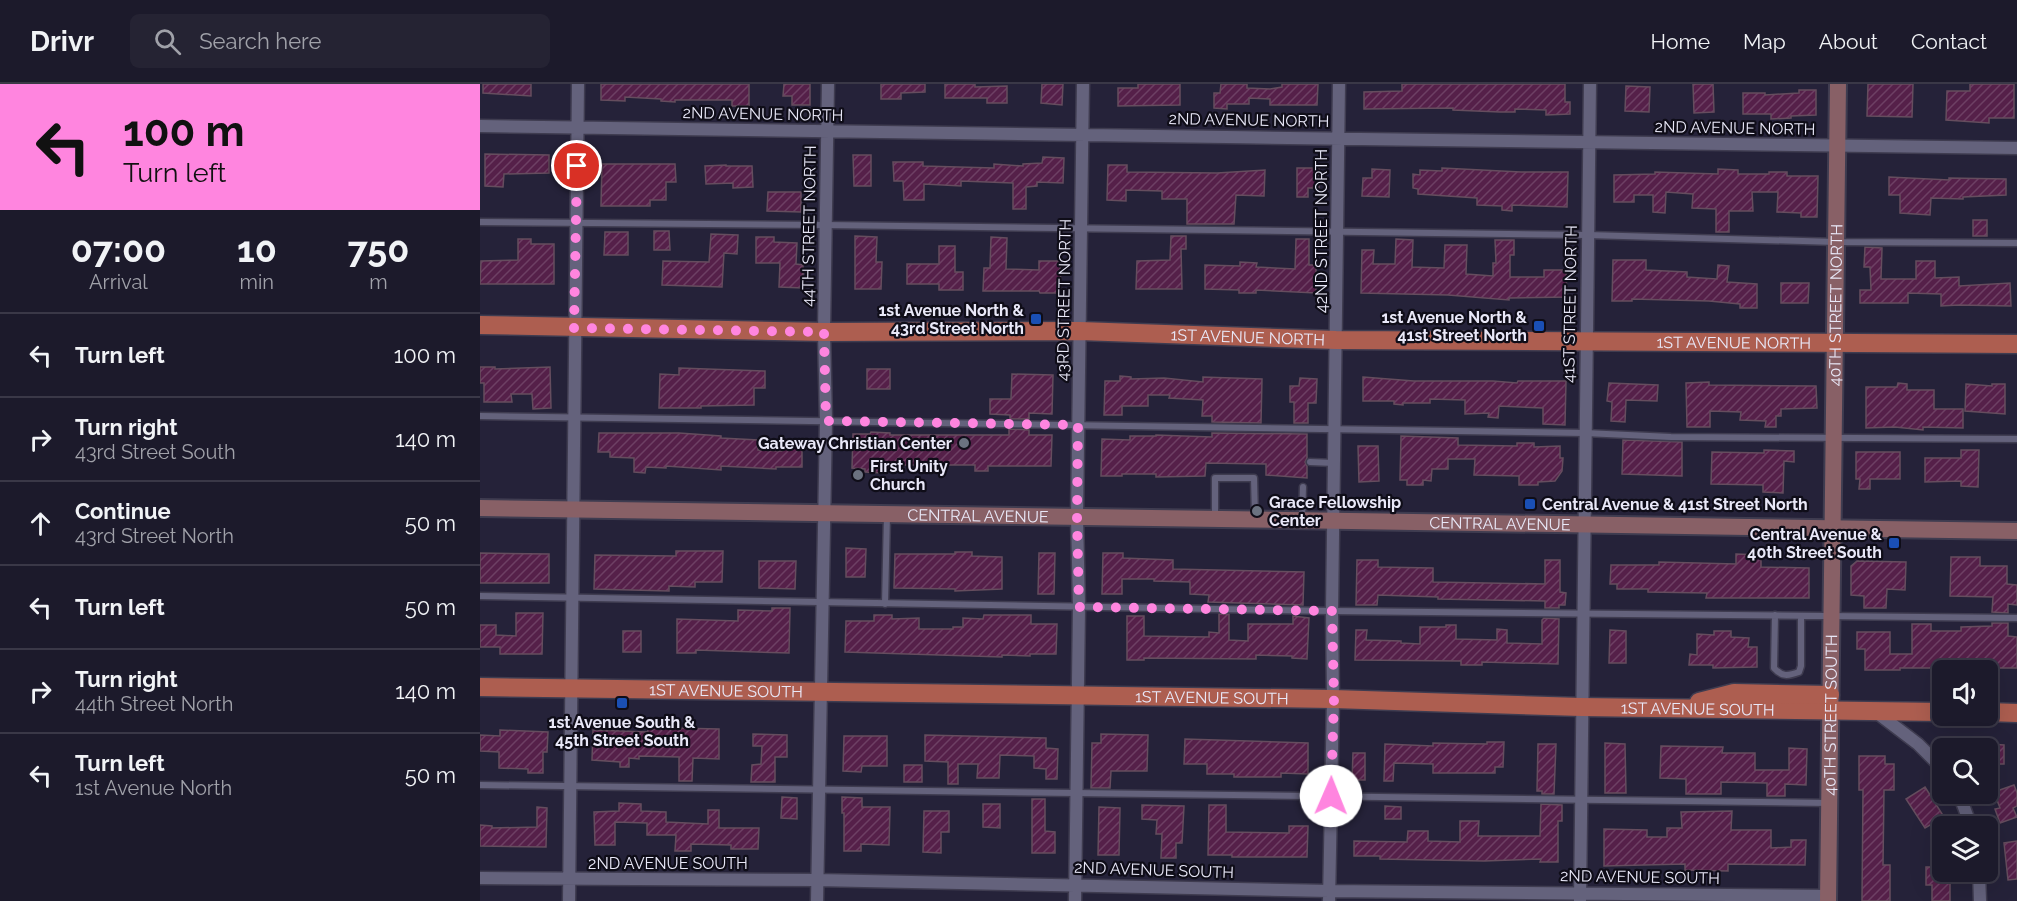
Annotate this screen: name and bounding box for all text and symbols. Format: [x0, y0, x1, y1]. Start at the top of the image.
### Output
search box [130, 14, 550, 68]
text: Drivr [30, 25, 94, 58]
icon: search [151, 25, 184, 58]
text: Search here [199, 28, 321, 54]
text: Home [1651, 29, 1710, 54]
text: Map [1743, 29, 1786, 54]
text: About [1819, 29, 1878, 54]
text: Contact [1911, 29, 1987, 54]
street label: 2ND AVENUE NORTH [682, 103, 844, 125]
text: 100 m [123, 107, 245, 156]
icon: left [24, 108, 102, 186]
street label: 2ND AVENUE NORTH [1168, 109, 1330, 131]
street label: 2ND AVENUE NORTH [1654, 117, 1816, 139]
pin [551, 140, 602, 191]
street label: 44TH STREET NORTH [798, 145, 820, 307]
icon: arrive [560, 149, 593, 182]
street label: 42ND STREET NORTH [1312, 149, 1331, 313]
text: Turn left [123, 157, 226, 188]
street label: 43RD STREET NORTH [1053, 219, 1075, 381]
street label: 40TH STREET NORTH [1825, 224, 1846, 386]
street label: 41ST STREET NORTH [1559, 225, 1581, 383]
text: 07:00 [71, 228, 166, 270]
text: 10 [237, 228, 277, 270]
text: 750 [348, 228, 409, 270]
text: Arrival [89, 270, 148, 294]
text: min [240, 270, 274, 294]
text: m [369, 270, 388, 294]
place label: 1st Avenue North & 43rd Street North [878, 301, 1025, 338]
place label: 1st Avenue North & 41st Street North [1381, 308, 1528, 345]
marker: 1st Avenue North & 43rd Street North [1029, 312, 1043, 326]
marker: 1st Avenue North & 41st Street North [1532, 319, 1546, 333]
street label: 1ST AVENUE NORTH [1170, 325, 1325, 349]
street label: 1ST AVENUE NORTH [1656, 332, 1811, 352]
icon: left [24, 339, 57, 372]
text: Turn left [75, 342, 165, 368]
text: 100 m [394, 342, 456, 368]
text: Turn right [75, 414, 178, 440]
icon: right [24, 423, 57, 456]
text: 140 m [395, 426, 456, 452]
place label: Gateway Christian Center [758, 434, 952, 453]
marker: Gateway Christian Center [957, 436, 971, 450]
text: 43rd Street South [75, 440, 236, 464]
place label: First Unity Church [870, 457, 948, 494]
marker: First Unity Church [851, 468, 865, 482]
place label: Grace Fellowship Center [1269, 493, 1401, 530]
place label: Central Avenue & 41st Street North [1542, 495, 1808, 514]
marker: Central Avenue & 41st Street North [1523, 497, 1537, 511]
text: Continue [75, 498, 171, 524]
marker: Grace Fellowship Center [1250, 504, 1264, 518]
street label: CENTRAL AVENUE [907, 505, 1049, 526]
icon: ahead [24, 507, 57, 540]
text: 50 m [405, 510, 456, 536]
street label: CENTRAL AVENUE [1429, 513, 1571, 534]
text: 43rd Street North [75, 524, 234, 548]
place label: Central Avenue & 40th Street South [1747, 525, 1883, 562]
marker: Central Avenue & 40th Street South [1887, 536, 1901, 550]
icon: left [24, 591, 57, 624]
text: Turn left [75, 594, 165, 620]
text: 50 m [405, 594, 456, 620]
street label: 40TH STREET SOUTH [1820, 634, 1841, 796]
map controls [1932, 660, 1998, 882]
button: sound [1932, 660, 1998, 726]
text: Turn right [75, 666, 178, 692]
icon: right [24, 675, 57, 708]
text: 140 m [395, 678, 456, 704]
street label: 1ST AVENUE SOUTH [649, 680, 803, 701]
street label: 1ST AVENUE SOUTH [1135, 687, 1289, 708]
text: 44th Street North [75, 692, 233, 716]
marker: 1st Avenue South & 45th Street South [615, 696, 629, 710]
street label: 1ST AVENUE SOUTH [1621, 698, 1775, 719]
place label: 1st Avenue South & 45th Street South [549, 713, 696, 750]
button: search [1932, 738, 1998, 804]
text: Turn left [75, 750, 165, 776]
icon: left [24, 759, 57, 792]
text: 50 m [405, 762, 456, 788]
position arrow [1299, 764, 1363, 828]
text: 1st Avenue North [75, 776, 232, 800]
button: layers [1932, 816, 1998, 882]
street label: 2ND AVENUE SOUTH [588, 854, 748, 873]
street label: 2ND AVENUE SOUTH [1074, 858, 1234, 882]
street label: 2ND AVENUE SOUTH [1560, 866, 1720, 888]

